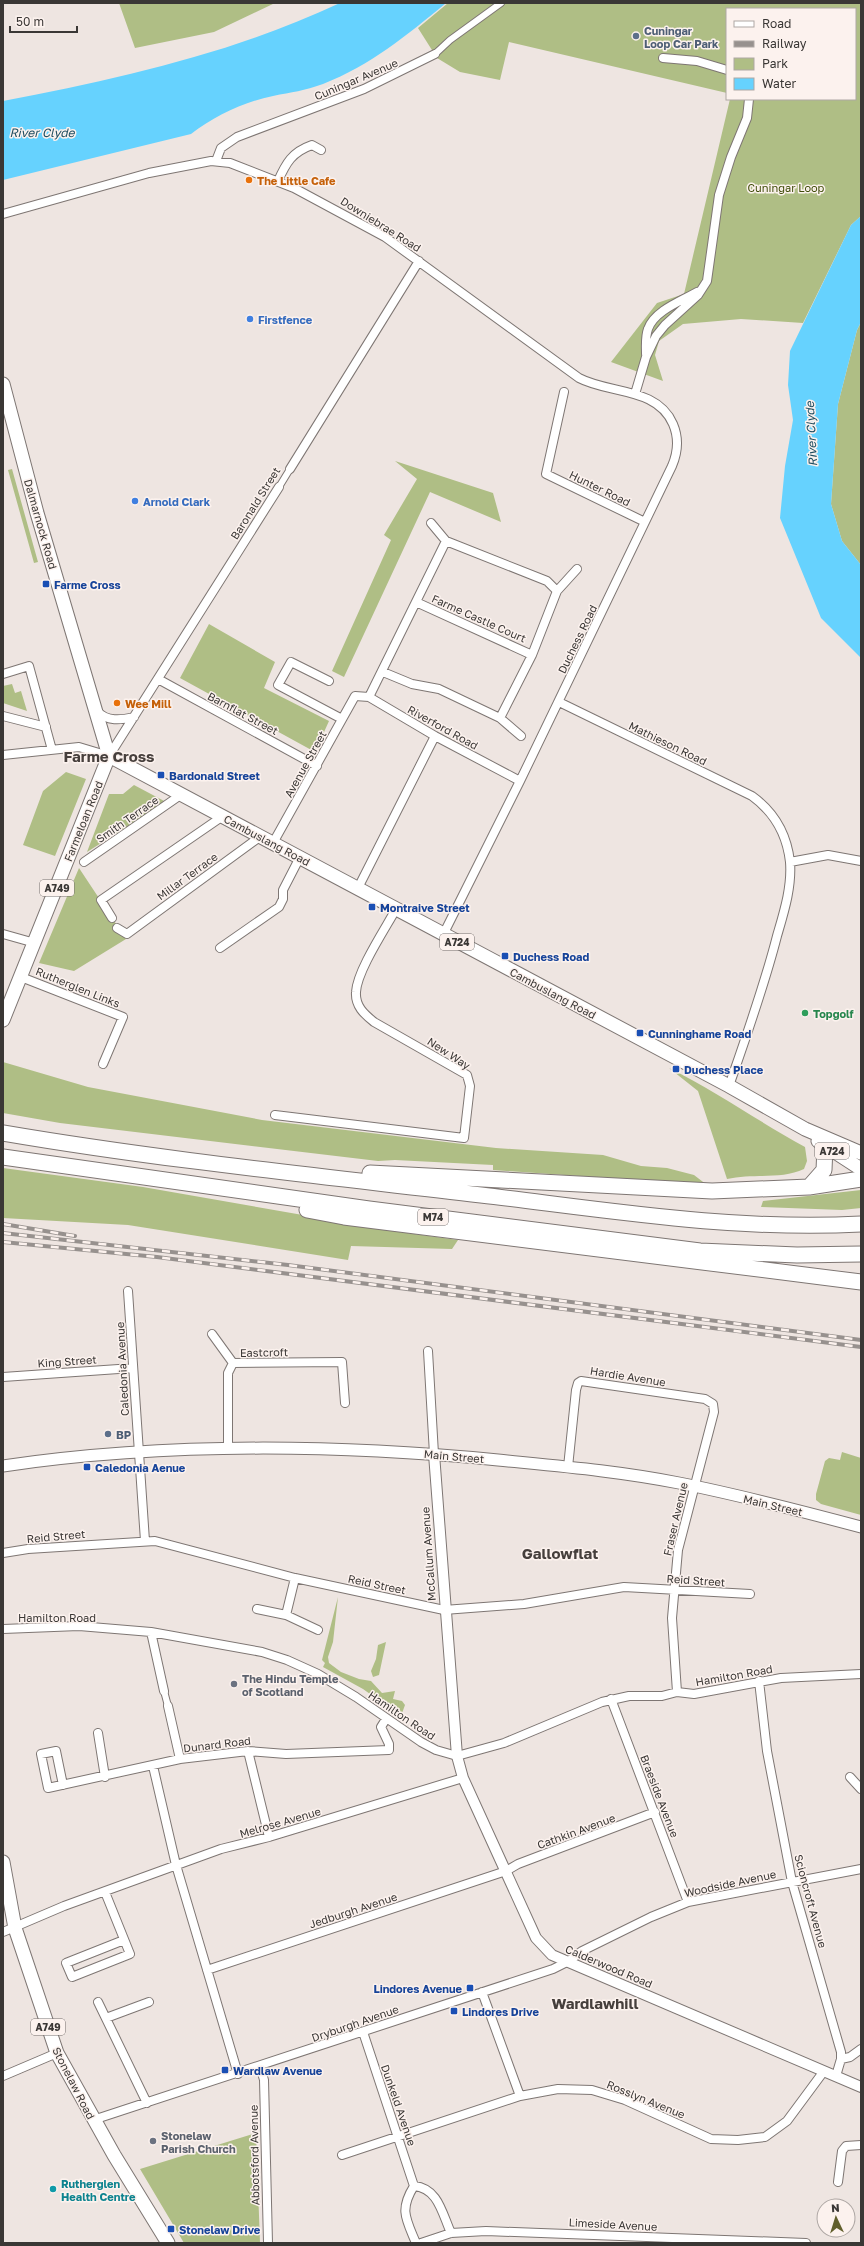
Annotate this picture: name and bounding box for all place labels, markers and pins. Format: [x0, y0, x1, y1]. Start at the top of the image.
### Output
place label: Cuningar Loop Car Park [644, 24, 719, 50]
marker: Cuningar Loop Car Park [631, 31, 641, 41]
place label: The Little Cafe [257, 174, 336, 187]
marker: The Little Cafe [244, 175, 254, 185]
place label: Firstfence [258, 313, 313, 326]
marker: Firstfence [245, 314, 255, 324]
place label: Arnold Clark [143, 495, 211, 508]
marker: Arnold Clark [130, 496, 140, 506]
place label: Farme Cross [54, 578, 121, 591]
marker: Farme Cross [41, 579, 51, 589]
place label: Wee Mill [125, 697, 172, 710]
marker: Wee Mill [112, 698, 122, 708]
place label: Bardonald Street [169, 769, 261, 782]
marker: Bardonald Street [156, 770, 166, 780]
place label: Montraive Street [380, 901, 470, 914]
marker: Montraive Street [367, 902, 377, 912]
place label: Duchess Road [513, 950, 589, 963]
marker: Duchess Road [500, 951, 510, 961]
place label: Topgolf [813, 1007, 854, 1020]
marker: Topgolf [800, 1008, 810, 1018]
place label: Cunninghame Road [648, 1027, 751, 1040]
marker: Cunninghame Road [635, 1028, 645, 1038]
place label: Duchess Place [684, 1063, 764, 1076]
marker: Duchess Place [671, 1064, 681, 1074]
place label: BP [116, 1428, 132, 1441]
marker: BP [103, 1429, 113, 1439]
place label: Caledonia Aenue [95, 1461, 186, 1474]
marker: Caledonia Aenue [82, 1462, 92, 1472]
place label: The Hindu Temple of Scotland [242, 1672, 339, 1698]
marker: The Hindu Temple of Scotland [229, 1679, 239, 1689]
place label: Lindores Avenue [373, 1982, 462, 1995]
marker: Lindores Avenue [465, 1983, 475, 1993]
place label: Lindores Drive [462, 2005, 539, 2018]
marker: Lindores Drive [449, 2006, 459, 2016]
place label: Wardlaw Avenue [233, 2064, 323, 2077]
marker: Wardlaw Avenue [220, 2065, 230, 2075]
place label: Stonelaw Parish Church [161, 2129, 236, 2155]
marker: Stonelaw Parish Church [148, 2136, 158, 2146]
place label: Rutherglen Health Centre [61, 2177, 136, 2203]
marker: Rutherglen Health Centre [48, 2184, 58, 2194]
place label: Stonelaw Drive [179, 2223, 261, 2236]
marker: Stonelaw Drive [166, 2224, 176, 2234]

